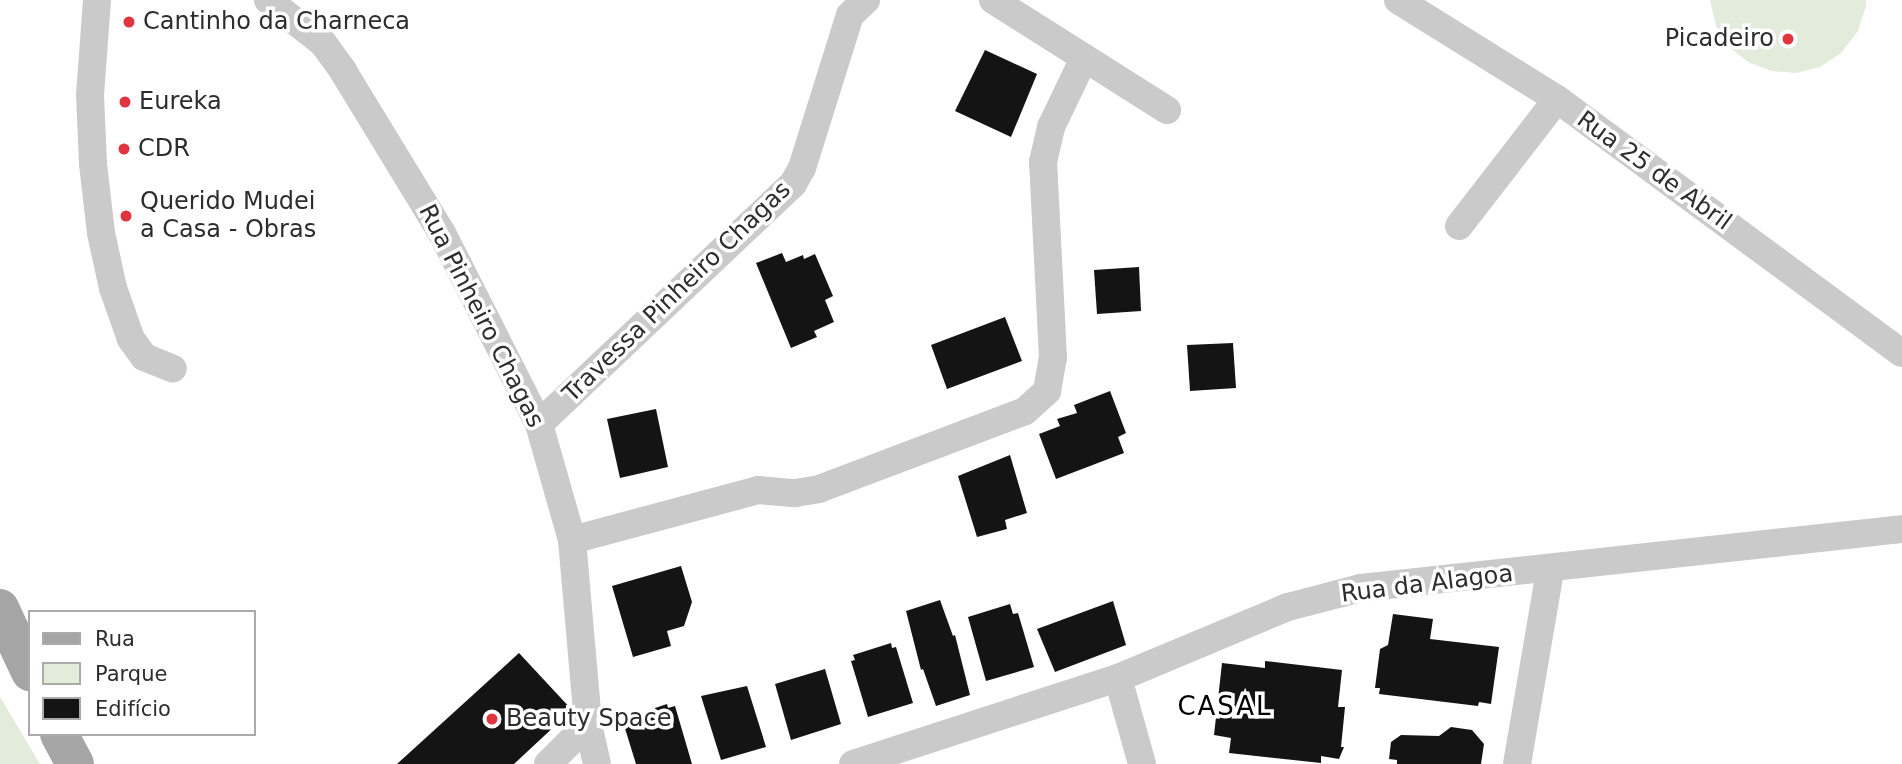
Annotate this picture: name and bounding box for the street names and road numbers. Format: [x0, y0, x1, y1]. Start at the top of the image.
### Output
street label: Rua 25 de Abril [1571, 105, 1737, 237]
street label: Travessa Pinheiro Chagas [557, 176, 797, 408]
street label: Rua Pinheiro Chagas [412, 200, 550, 432]
street label: Rua da Alagoa [1339, 559, 1515, 609]

